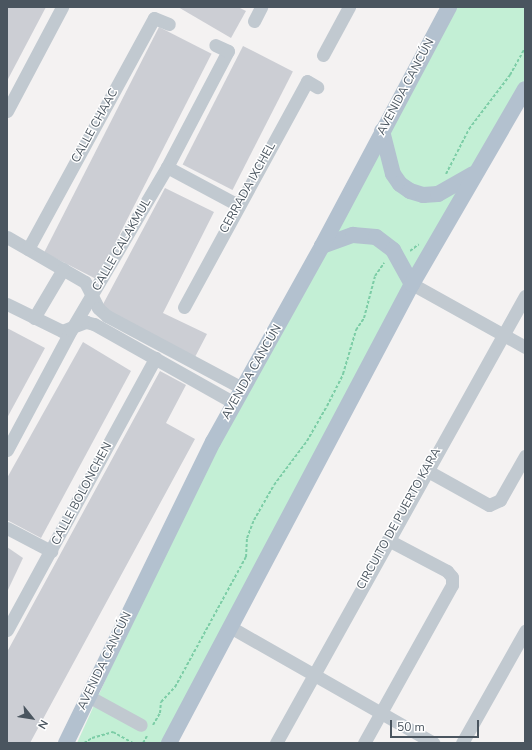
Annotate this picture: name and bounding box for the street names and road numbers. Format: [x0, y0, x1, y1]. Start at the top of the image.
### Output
street label: AVENIDA CANCÚN [375, 36, 437, 138]
street label: CALLE CHAAC [69, 86, 121, 166]
street label: CERRADA IXCHEL [217, 140, 279, 236]
street label: CALLE CALAKMUL [90, 196, 154, 294]
street label: AVENIDA CANCÚN [219, 322, 285, 422]
street label: CALLE BOLONCHEN [49, 440, 115, 548]
street label: CIRCUITO DE PUERTO KARA [354, 446, 444, 592]
street label: AVENIDA CANCÚN [75, 610, 135, 712]

